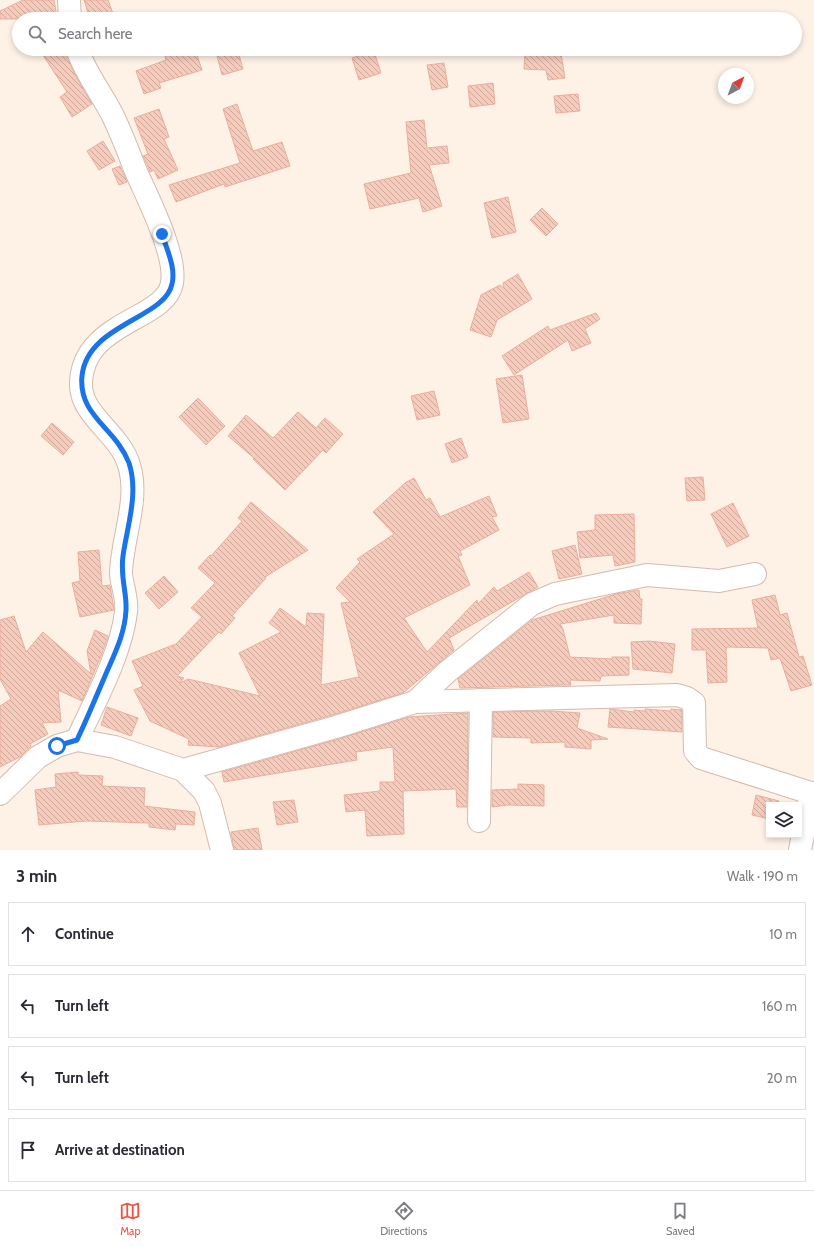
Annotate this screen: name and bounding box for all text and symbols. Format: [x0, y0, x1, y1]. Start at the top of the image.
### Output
search box [12, 12, 802, 56]
icon: search [26, 23, 48, 45]
text: Search here [58, 25, 133, 43]
north arrow [718, 68, 754, 104]
route end [153, 225, 171, 243]
route start [48, 737, 66, 755]
map controls [766, 802, 802, 838]
button: layers [766, 802, 802, 838]
text: 3 min [16, 866, 57, 886]
text: Walk · 190 m [727, 868, 798, 884]
icon: ahead [17, 923, 39, 945]
text: Continue [55, 925, 114, 943]
text: 10 m [769, 926, 797, 942]
icon: left [17, 995, 39, 1017]
text: Turn left [55, 997, 109, 1015]
text: 160 m [762, 998, 797, 1014]
icon: left [17, 1067, 39, 1089]
text: Turn left [55, 1069, 109, 1087]
text: 20 m [767, 1070, 797, 1086]
icon: arrive [17, 1139, 39, 1161]
text: Arrive at destination [55, 1141, 185, 1159]
tab: Map [119, 1200, 141, 1238]
tab: Directions [380, 1200, 427, 1238]
tab: Saved [666, 1200, 695, 1238]

